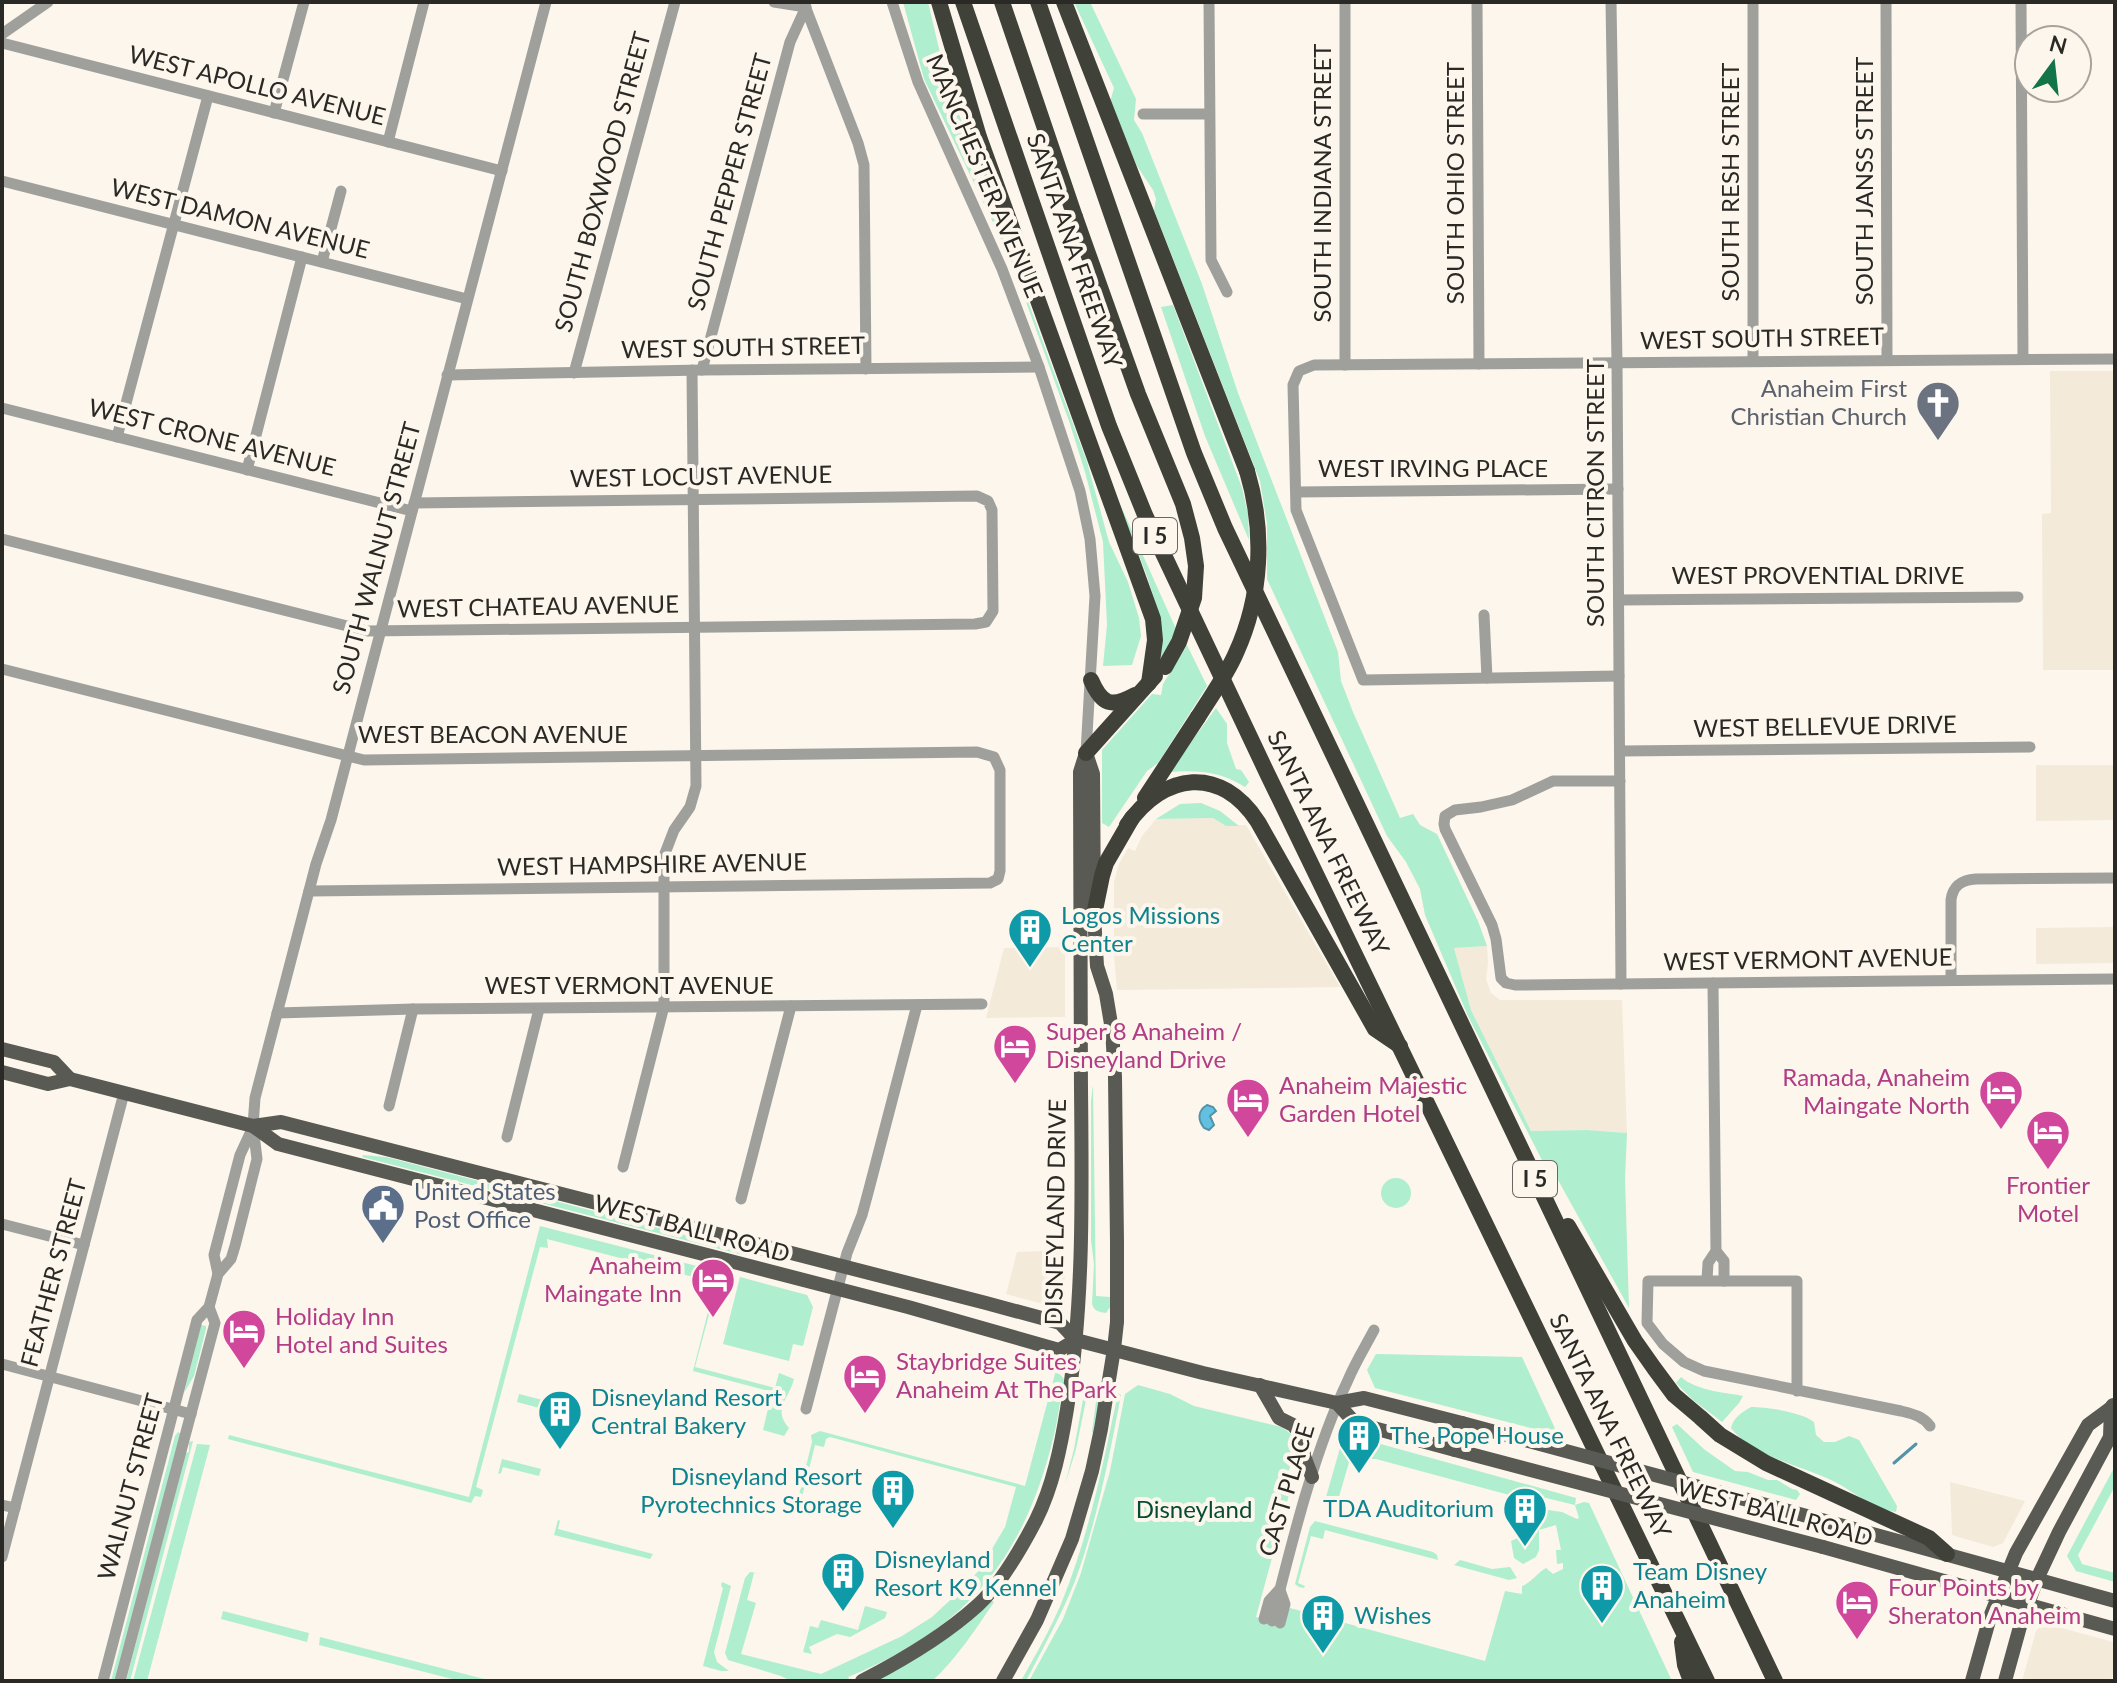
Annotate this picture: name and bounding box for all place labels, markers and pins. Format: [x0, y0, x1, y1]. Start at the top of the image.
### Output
place label: Anaheim First Christian Church [1731, 373, 1907, 430]
church icon: Anaheim First Christian Church [1914, 379, 1962, 442]
place label: Logos Missions Center [1061, 900, 1220, 957]
building icon: Logos Missions Center [1006, 906, 1054, 969]
place label: Super 8 Anaheim / Disneyland Drive [1046, 1016, 1242, 1073]
hotel icon: Super 8 Anaheim / Disneyland Drive [991, 1022, 1039, 1085]
place label: Ramada, Anaheim Maingate North [1782, 1062, 1970, 1119]
hotel icon: Ramada, Anaheim Maingate North [1977, 1068, 2025, 1131]
place label: Anaheim Majestic Garden Hotel [1279, 1070, 1467, 1127]
hotel icon: Anaheim Majestic Garden Hotel [1224, 1076, 1272, 1139]
hotel icon: Frontier Motel [2024, 1108, 2072, 1171]
place label: Frontier Motel [2006, 1170, 2090, 1227]
place label: United States Post Office [414, 1176, 556, 1233]
public building icon: United States Post Office [359, 1182, 407, 1245]
place label: Anaheim Maingate Inn [544, 1250, 682, 1307]
hotel icon: Anaheim Maingate Inn [689, 1256, 737, 1319]
place label: Holiday Inn Hotel and Suites [275, 1301, 448, 1358]
hotel icon: Holiday Inn Hotel and Suites [220, 1307, 268, 1370]
place label: Staybridge Suites Anaheim At The Park [896, 1346, 1118, 1403]
hotel icon: Staybridge Suites Anaheim At The Park [841, 1352, 889, 1415]
place label: Disneyland Resort Central Bakery [591, 1382, 783, 1439]
building icon: Disneyland Resort Central Bakery [536, 1388, 584, 1451]
building icon: The Pope House [1335, 1412, 1383, 1475]
place label: The Pope House [1390, 1420, 1564, 1449]
place label: Disneyland Resort Pyrotechnics Storage [640, 1461, 862, 1518]
building icon: Disneyland Resort Pyrotechnics Storage [869, 1467, 917, 1530]
building icon: TDA Auditorium [1501, 1485, 1549, 1548]
place label: TDA Auditorium [1323, 1493, 1494, 1522]
place label: Disneyland Resort K9 Kennel [874, 1544, 1057, 1601]
building icon: Disneyland Resort K9 Kennel [819, 1550, 867, 1613]
place label: Team Disney Anaheim [1633, 1556, 1768, 1613]
building icon: Team Disney Anaheim [1578, 1562, 1626, 1625]
place label: Four Points by Sheraton Anaheim [1888, 1572, 2081, 1629]
hotel icon: Four Points by Sheraton Anaheim [1833, 1578, 1881, 1641]
building icon: Wishes [1299, 1592, 1347, 1655]
place label: Wishes [1354, 1600, 1431, 1629]

